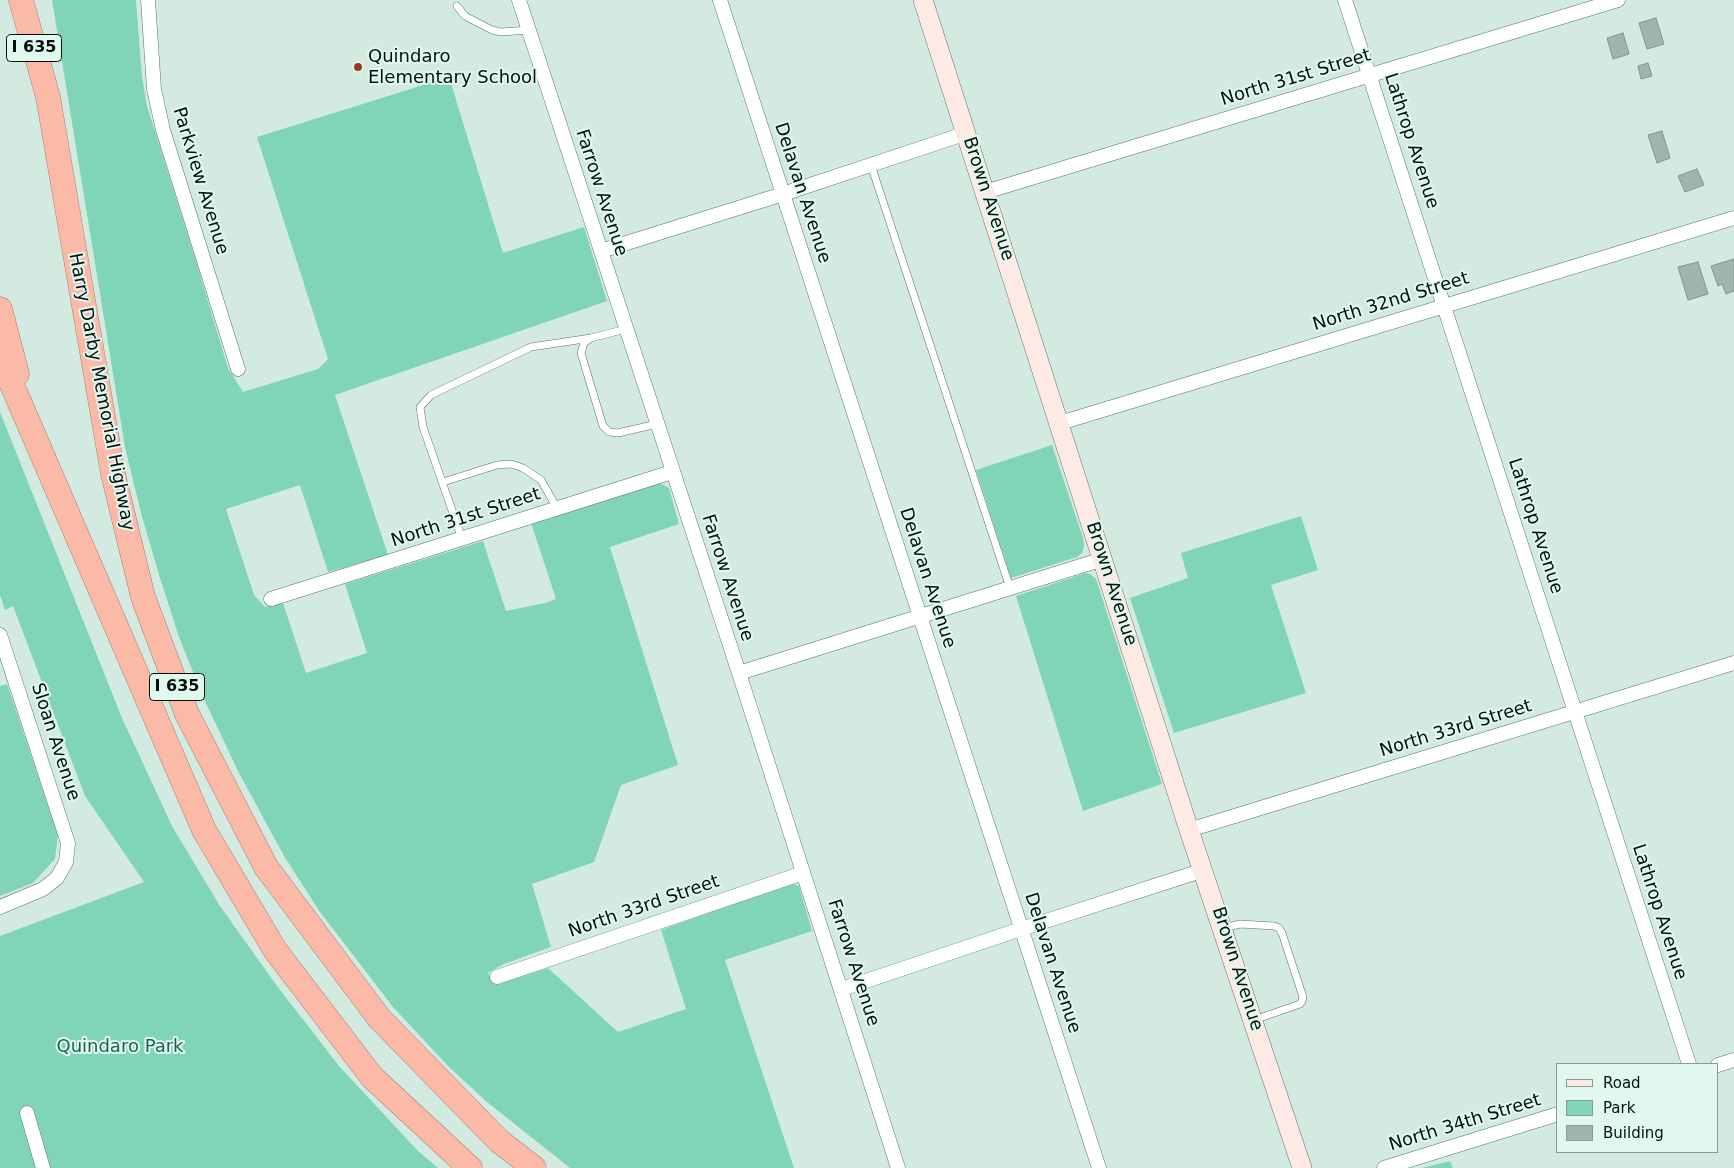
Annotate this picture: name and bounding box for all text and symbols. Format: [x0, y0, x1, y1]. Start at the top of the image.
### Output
road number: I 635 [6, 34, 62, 62]
street label: North 31st Street [1218, 45, 1374, 111]
place label: Quindaro Elementary School [368, 46, 537, 88]
marker: Quindaro Elementary School [352, 61, 364, 73]
street label: Lathrop Avenue [1379, 70, 1443, 212]
street label: Parkview Avenue [167, 105, 233, 257]
street label: Delavan Avenue [769, 120, 835, 266]
street label: Farrow Avenue [570, 127, 632, 259]
street label: Brown Avenue [958, 134, 1018, 264]
street label: Harry Darby Memorial Highway [63, 251, 139, 533]
street label: North 32nd Street [1310, 268, 1472, 336]
street label: Lathrop Avenue [1503, 455, 1567, 597]
street label: North 31st Street [389, 484, 543, 552]
street label: Delavan Avenue [894, 505, 960, 651]
street label: Farrow Avenue [696, 512, 758, 644]
street label: Brown Avenue [1081, 519, 1141, 649]
road number: I 635 [150, 674, 204, 700]
street label: Sloan Avenue [26, 680, 84, 804]
street label: North 33rd Street [1377, 696, 1535, 762]
street label: Lathrop Avenue [1627, 841, 1691, 983]
street label: North 33rd Street [566, 871, 722, 943]
street label: Delavan Avenue [1019, 890, 1085, 1036]
street label: Farrow Avenue [822, 897, 884, 1029]
street label: Brown Avenue [1207, 904, 1267, 1034]
park label: Quindaro Park [56, 1036, 184, 1058]
legend [1556, 1063, 1719, 1153]
text: Road [1603, 1074, 1641, 1092]
street label: North 34th Street [1386, 1090, 1544, 1156]
text: Park [1603, 1099, 1635, 1117]
text: Building [1603, 1124, 1664, 1142]

